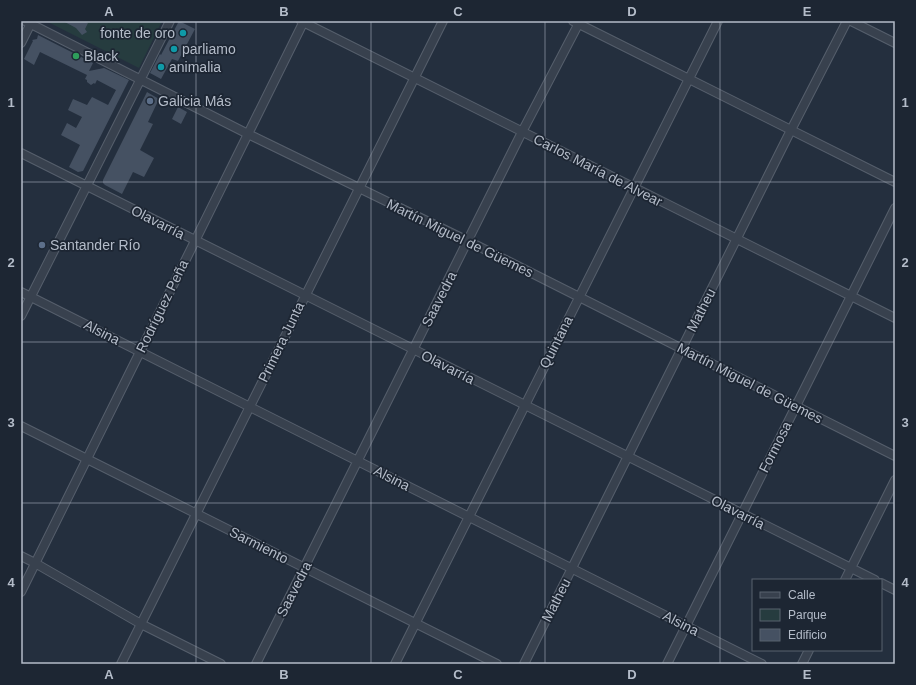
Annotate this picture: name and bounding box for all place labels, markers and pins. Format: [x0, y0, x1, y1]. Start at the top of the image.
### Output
place label: fonte de oro [100, 25, 175, 41]
marker: fonte de oro [178, 28, 188, 38]
place label: parliamo [182, 41, 236, 57]
marker: parliamo [169, 44, 179, 54]
place label: Black [84, 48, 119, 64]
marker: Black [71, 51, 81, 61]
place label: animalia [169, 59, 221, 75]
marker: animalia [156, 62, 166, 72]
place label: Galicia Más [158, 93, 231, 109]
marker: Galicia Más [145, 96, 155, 106]
place label: Santander Río [50, 237, 140, 253]
marker: Santander Río [37, 240, 47, 250]

